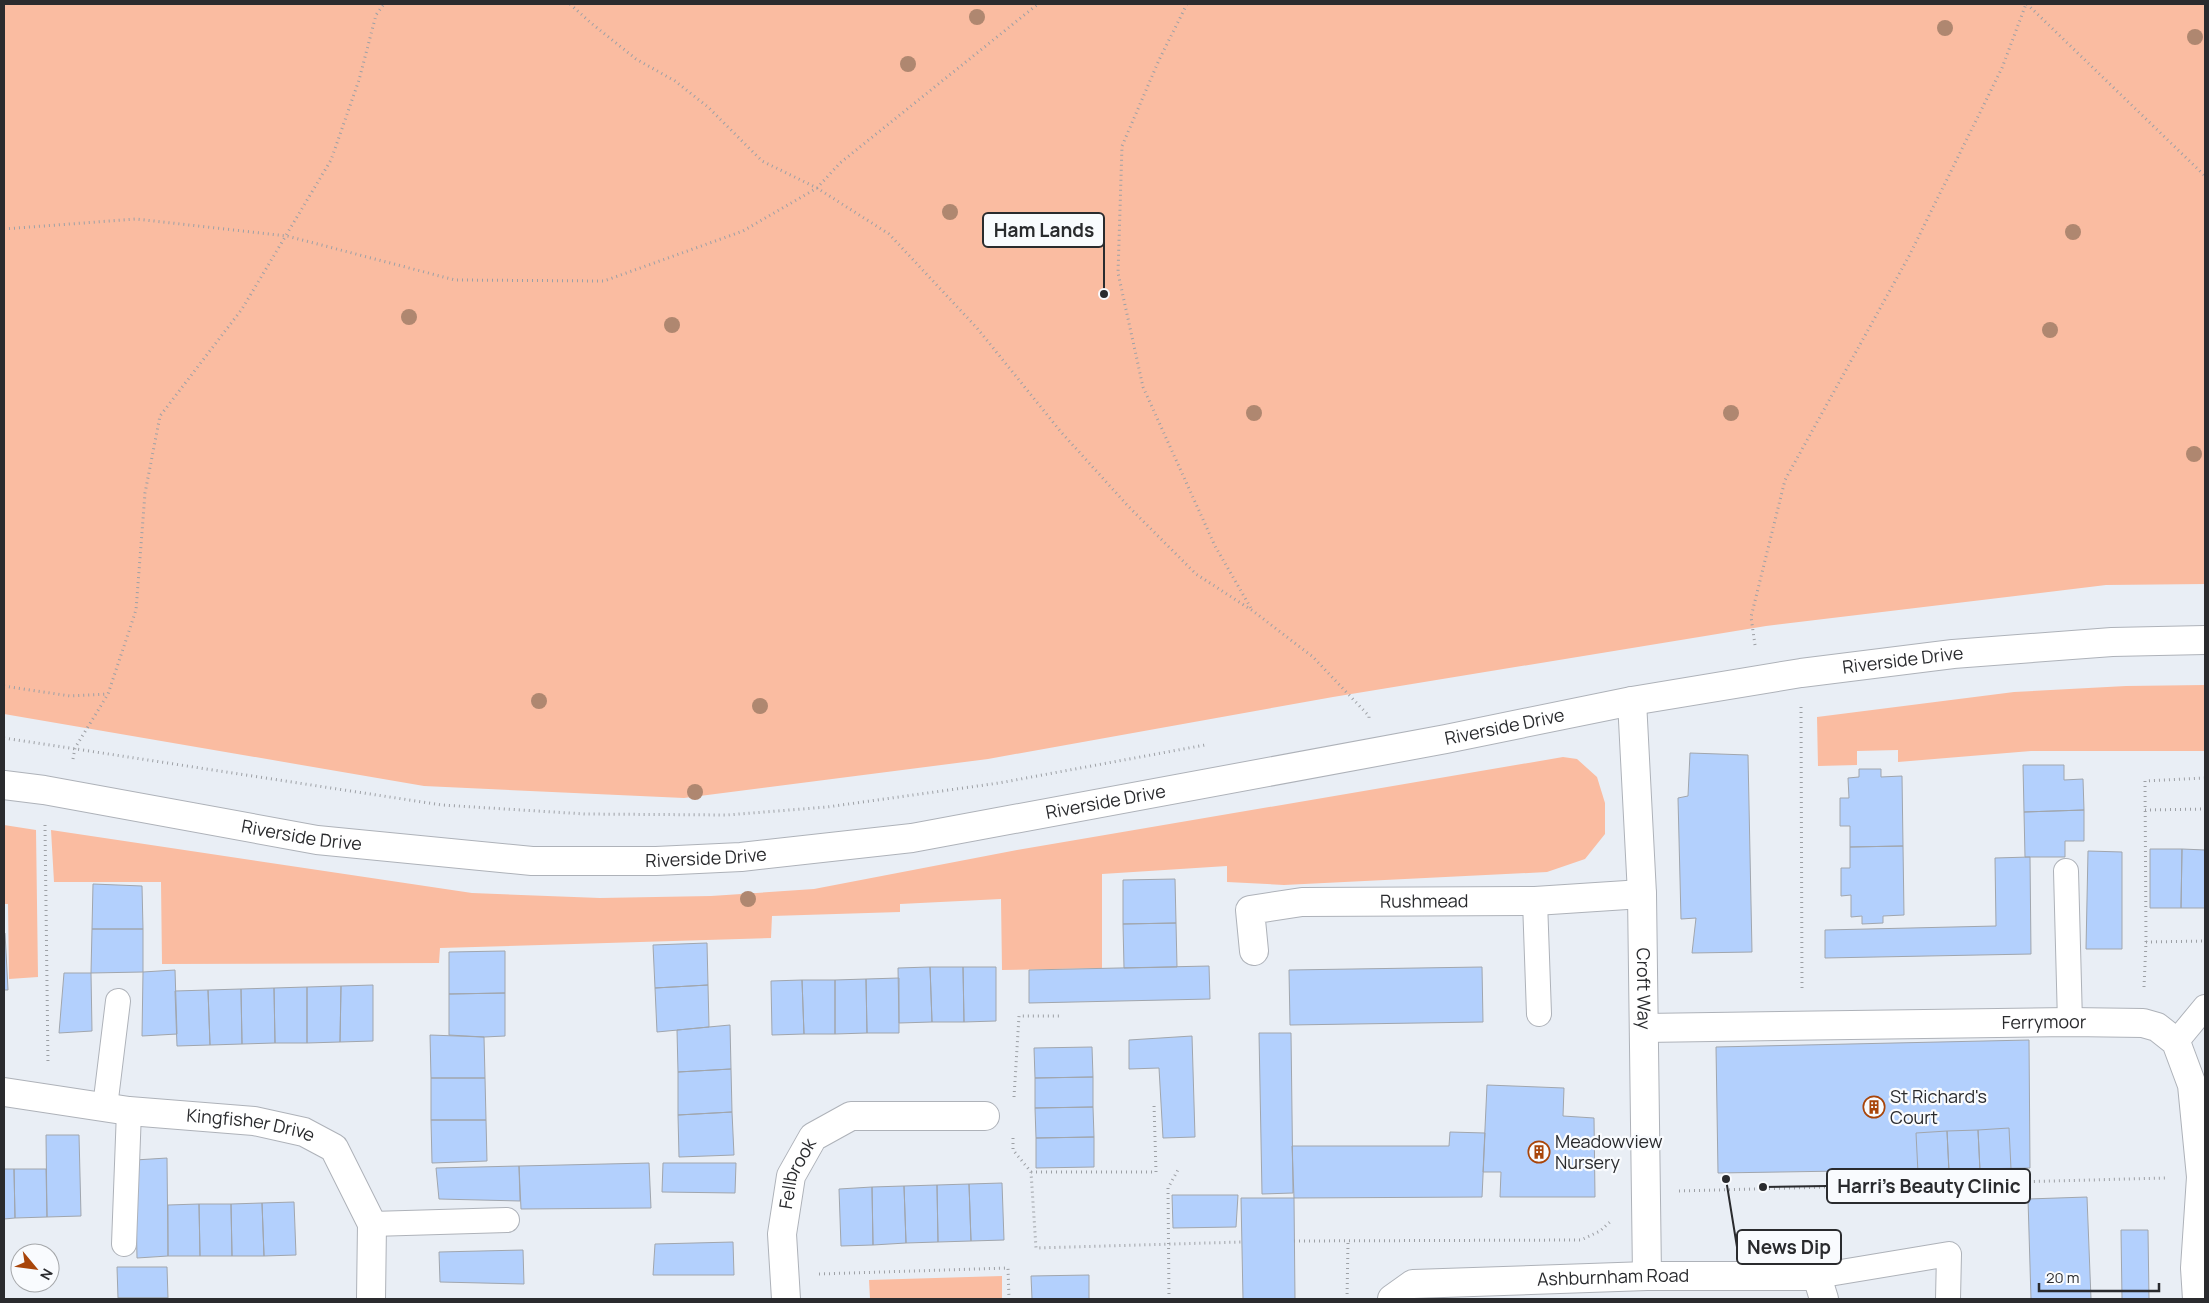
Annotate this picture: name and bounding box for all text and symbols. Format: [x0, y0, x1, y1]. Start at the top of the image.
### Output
callout: Ham Lands [983, 213, 1104, 247]
text: Ham Lands [994, 217, 1094, 243]
street label: Riverside Drive [1841, 640, 1964, 679]
street label: Riverside Drive [1442, 702, 1566, 750]
street label: Riverside Drive [1044, 778, 1167, 824]
street label: Riverside Drive [240, 813, 363, 855]
street label: Riverside Drive [645, 841, 768, 872]
street label: Rushmead [1380, 888, 1468, 913]
street label: Croft Way [1632, 948, 1657, 1030]
street label: Ferrymoor [2001, 1009, 2087, 1034]
place label: St Richard's Court [1890, 1084, 1987, 1129]
building icon: St Richard's Court [1862, 1095, 1886, 1119]
street label: Kingfisher Drive [185, 1103, 320, 1147]
place label: Meadowview Nursery [1555, 1129, 1663, 1174]
street label: Fellbrook [773, 1132, 822, 1211]
building icon: Meadowview Nursery [1527, 1140, 1551, 1164]
callout: Harri’s Beauty Clinic [1827, 1169, 2030, 1203]
text: Harri’s Beauty Clinic [1837, 1173, 2021, 1199]
callout: News Dip [1737, 1230, 1841, 1264]
text: News Dip [1747, 1234, 1831, 1260]
north arrow [10, 1243, 60, 1293]
scale bar [2039, 1260, 2159, 1292]
street label: Ashburnham Road [1536, 1263, 1689, 1291]
text: N [36, 1266, 58, 1284]
text: 20 m [2046, 1267, 2079, 1288]

